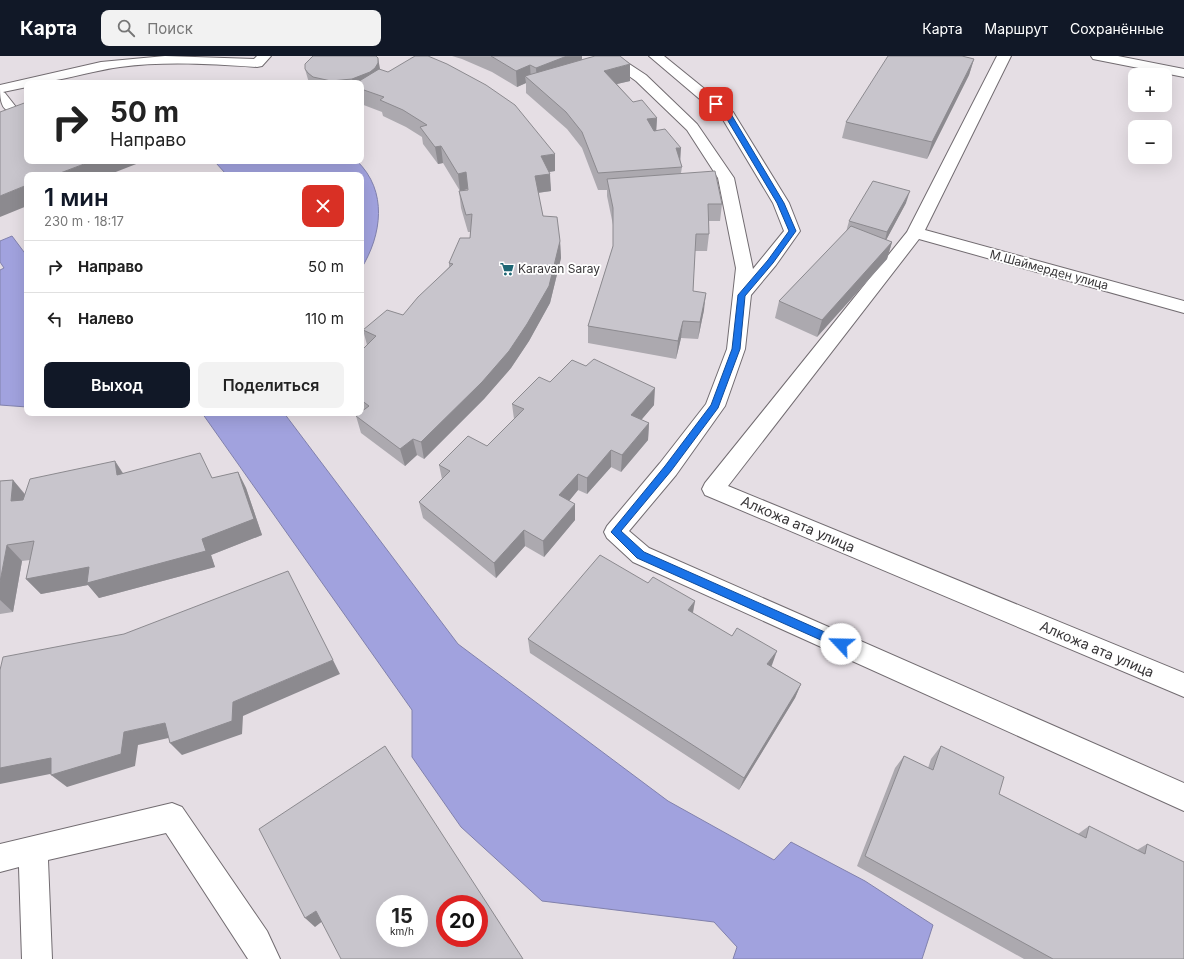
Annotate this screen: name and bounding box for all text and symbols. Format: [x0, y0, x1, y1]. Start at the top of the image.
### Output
search box [101, 10, 381, 46]
text: Карта [20, 17, 77, 40]
icon: search [115, 17, 137, 39]
text: Поиск [147, 19, 193, 38]
text: Карта [922, 20, 963, 37]
text: Маршрут [985, 20, 1048, 37]
text: Сохранённые [1070, 20, 1164, 37]
map controls [1128, 68, 1172, 164]
button: + [1128, 68, 1172, 112]
pin [699, 87, 733, 121]
icon: arrive [705, 93, 727, 115]
text: 50 m [110, 95, 179, 129]
icon: right [44, 96, 96, 148]
button: − [1128, 120, 1172, 164]
text: Направо [110, 129, 186, 150]
text: 1 мин [44, 183, 109, 212]
button: close [302, 185, 344, 227]
text: 230 m · 18:17 [44, 213, 124, 229]
street label: М.Шаймерден улица [988, 246, 1110, 293]
icon: right [44, 256, 66, 278]
text: Направо [78, 257, 143, 276]
text: 50 m [308, 257, 344, 276]
supermarket icon: Karavan Saray [499, 261, 515, 277]
place label: Karavan Saray [518, 261, 600, 276]
icon: left [44, 308, 66, 330]
text: Налево [78, 309, 134, 328]
text: 110 m [305, 309, 344, 328]
button: Выход [44, 362, 190, 408]
button: Поделиться [198, 362, 344, 408]
street label: Алкожа ата улица [739, 492, 858, 555]
street label: Алкожа ата улица [1038, 617, 1157, 680]
position arrow [820, 623, 862, 665]
speed limit sign: 20 [436, 895, 488, 947]
text: 15 [391, 904, 413, 928]
text: km/h [390, 925, 414, 937]

